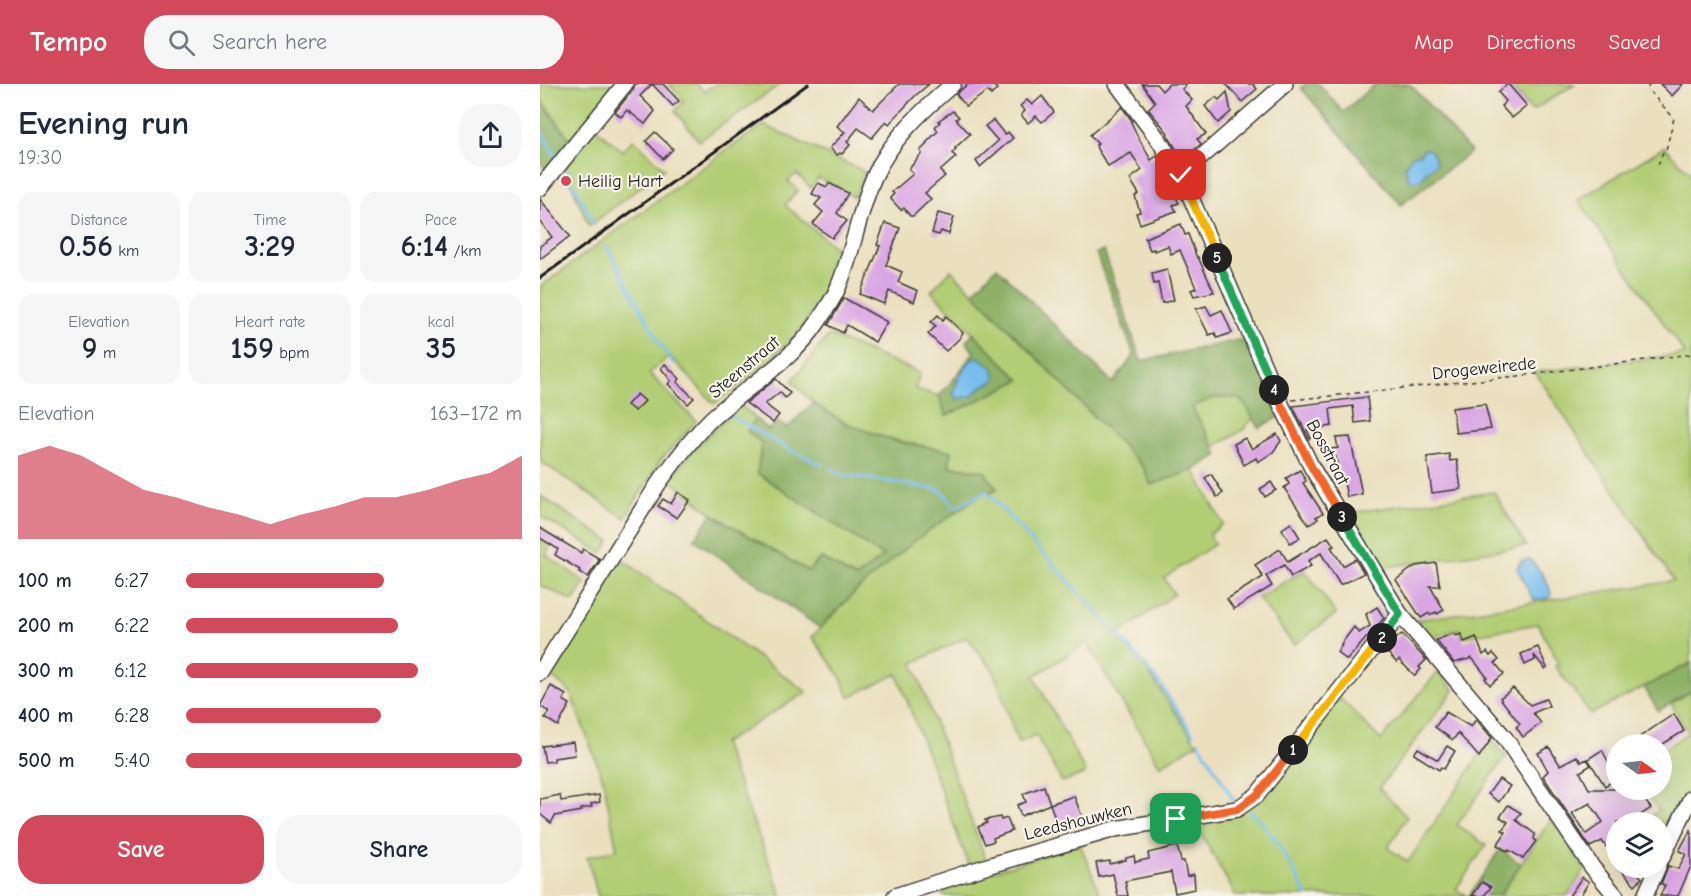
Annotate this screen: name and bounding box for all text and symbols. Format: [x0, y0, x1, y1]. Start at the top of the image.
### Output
search box [144, 15, 564, 69]
text: Tempo [30, 26, 108, 58]
icon: search [165, 26, 198, 59]
text: Search here [213, 29, 327, 55]
text: Map [1414, 30, 1454, 54]
text: Directions [1487, 30, 1576, 54]
text: Saved [1609, 30, 1661, 54]
text: Evening run [18, 104, 189, 142]
button: share [459, 104, 522, 167]
text: 19:30 [18, 146, 62, 169]
pin [1155, 149, 1206, 200]
icon: check [1164, 158, 1197, 191]
place label: Heilig Hart [578, 171, 663, 192]
marker: Heilig Hart [559, 174, 573, 188]
text: Distance [70, 211, 128, 229]
text: Time [253, 211, 287, 229]
text: Pace [425, 211, 457, 229]
text: 0.56 [59, 229, 113, 264]
text: 3:29 [244, 229, 296, 264]
text: 6:14 [401, 229, 448, 264]
text: km [113, 242, 139, 260]
text: /km [448, 242, 481, 260]
pin: 5 [1202, 243, 1232, 273]
text: 5 [1213, 249, 1221, 267]
text: Elevation [68, 313, 130, 331]
text: Heart rate [235, 313, 305, 331]
text: kcal [428, 313, 454, 331]
text: 9 [82, 331, 98, 366]
text: 159 [230, 331, 274, 366]
text: 35 [426, 331, 456, 366]
street label: Steenstraat [705, 331, 785, 403]
text: m [98, 344, 116, 362]
text: bpm [274, 344, 310, 362]
street label: Drogeweirede [1431, 353, 1537, 384]
pin: 4 [1259, 375, 1289, 405]
text: 4 [1270, 381, 1278, 399]
text: Elevation [18, 402, 95, 425]
text: 163–172 m [430, 402, 522, 425]
street label: Bosstraat [1302, 416, 1354, 489]
pin: 3 [1327, 502, 1357, 532]
text: 3 [1338, 508, 1346, 526]
text: 100 m [18, 569, 72, 592]
text: 6:27 [114, 569, 148, 592]
text: 200 m [18, 614, 74, 637]
text: 6:22 [114, 614, 149, 637]
pin: 2 [1367, 623, 1397, 653]
text: 2 [1378, 629, 1386, 647]
text: 300 m [18, 659, 74, 682]
text: 6:12 [114, 659, 147, 682]
text: 400 m [18, 704, 73, 727]
text: 6:28 [114, 704, 149, 727]
north arrow [1606, 734, 1672, 800]
map controls [1606, 734, 1672, 878]
pin: 1 [1278, 735, 1308, 765]
text: 1 [1290, 741, 1296, 759]
text: 500 m [18, 749, 75, 772]
text: 5:40 [114, 749, 150, 772]
pin [1150, 793, 1201, 844]
street label: Leedshouwken [1022, 798, 1134, 845]
icon: arrive [1159, 802, 1192, 835]
button: layers [1606, 812, 1672, 878]
button: Save [18, 815, 264, 884]
button: Share [276, 815, 522, 884]

